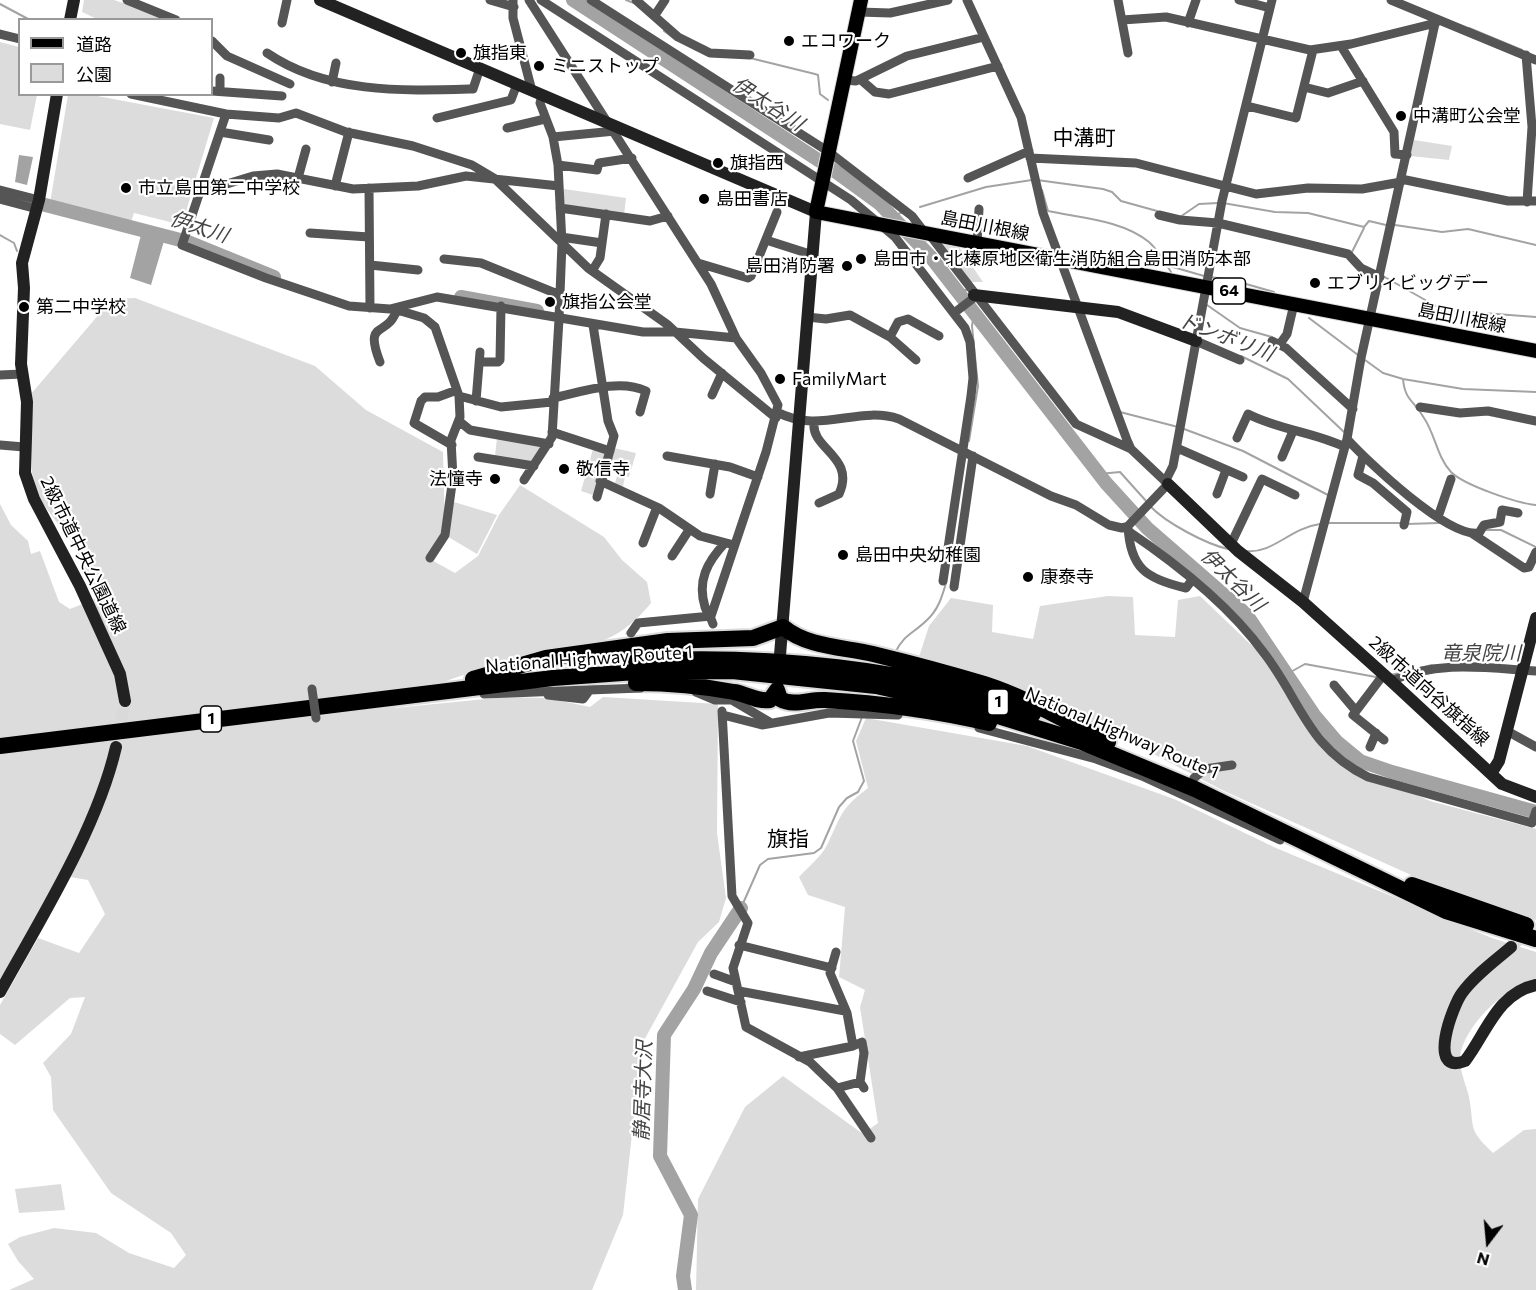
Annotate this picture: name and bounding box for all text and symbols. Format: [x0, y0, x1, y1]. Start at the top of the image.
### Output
legend [18, 18, 213, 96]
place label: エコワーク [801, 30, 891, 52]
text: 道路 [76, 33, 112, 55]
marker: エコワーク [782, 34, 796, 48]
place label: 旗指東 [473, 42, 527, 64]
marker: 旗指東 [454, 46, 468, 60]
place label: ミニストップ [551, 55, 659, 77]
marker: ミニストップ [532, 59, 546, 73]
text: 公園 [76, 63, 112, 85]
water label: 伊太谷川 [728, 72, 808, 136]
place label: 中溝町公会堂 [1413, 105, 1521, 127]
marker: 中溝町公会堂 [1394, 109, 1408, 123]
district label: 中溝町 [1053, 125, 1115, 151]
place label: 旗指西 [730, 152, 784, 174]
marker: 旗指西 [711, 156, 725, 170]
place label: 市立島田第二中学校 [138, 177, 300, 199]
marker: 市立島田第二中学校 [119, 181, 133, 195]
place label: 島田書店 [716, 188, 788, 210]
marker: 島田書店 [697, 192, 711, 206]
water label: 伊太川 [167, 206, 231, 248]
street label: 島田川根線 [939, 207, 1031, 245]
place label: 島田市・北榛原地区衛生消防組合島田消防本部 [873, 248, 1251, 270]
marker: 島田市・北榛原地区衛生消防組合島田消防本部 [854, 252, 868, 266]
place label: 島田消防署 [745, 255, 835, 277]
marker: 島田消防署 [840, 259, 854, 273]
place label: エブリィビッグデー [1327, 272, 1489, 294]
marker: エブリィビッグデー [1308, 276, 1322, 290]
road number: 64 [1212, 278, 1246, 304]
place label: 旗指公会堂 [562, 291, 652, 313]
marker: 旗指公会堂 [543, 295, 557, 309]
place label: 第二中学校 [36, 296, 126, 318]
street label: 島田川根線 [1416, 299, 1508, 337]
marker: 第二中学校 [17, 300, 31, 314]
water label: ドンボリ川 [1175, 308, 1277, 366]
place label: FamilyMart [792, 368, 887, 390]
marker: FamilyMart [773, 372, 787, 386]
place label: 敬信寺 [576, 458, 630, 480]
marker: 敬信寺 [557, 462, 571, 476]
place label: 法憧寺 [429, 468, 483, 490]
marker: 法憧寺 [488, 472, 502, 486]
street label: 2級市道中央公園道線 [36, 473, 130, 637]
place label: 島田中央幼稚園 [855, 544, 981, 566]
water label: 伊太谷川 [1196, 544, 1270, 616]
marker: 島田中央幼稚園 [836, 548, 850, 562]
place label: 康泰寺 [1040, 566, 1094, 588]
marker: 康泰寺 [1021, 570, 1035, 584]
street label: 2級市道向谷旗指線 [1365, 631, 1493, 751]
street label: National Highway Route 1 [485, 641, 693, 677]
water label: 竜泉院川 [1441, 641, 1521, 665]
street label: National Highway Route 1 [1022, 682, 1222, 784]
road number: 1 [988, 689, 1008, 715]
road number: 1 [200, 706, 222, 732]
district label: 旗指 [767, 826, 809, 852]
water label: 静居寺大沢 [629, 1041, 657, 1141]
north arrow [1458, 1212, 1518, 1272]
text: N [1475, 1249, 1491, 1271]

